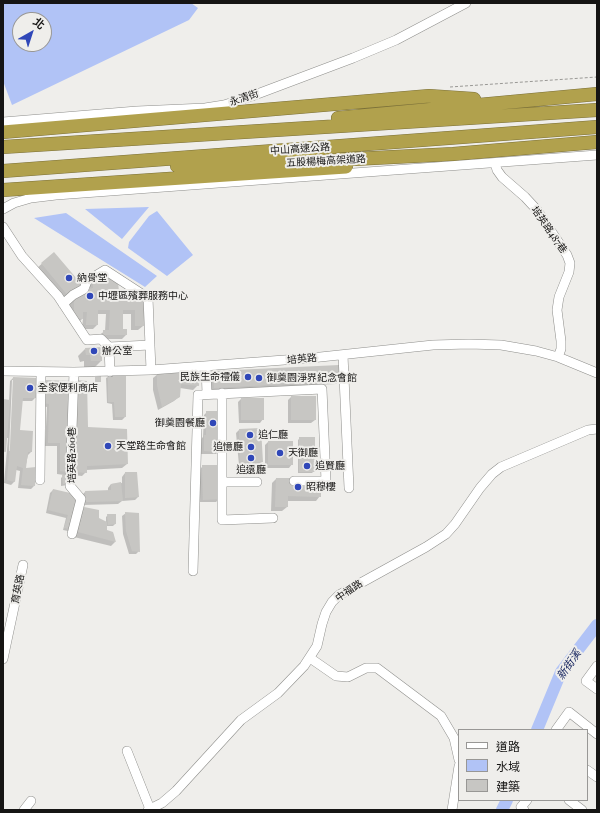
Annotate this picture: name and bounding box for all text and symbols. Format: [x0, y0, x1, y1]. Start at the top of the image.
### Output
north arrow [12, 12, 52, 52]
text: 北 [30, 14, 48, 32]
street label: 永清街 [228, 87, 260, 109]
street label: 中山高速公路 [270, 141, 330, 157]
street label: 五股楊梅高架道路 [286, 153, 366, 169]
street label: 培英路487巷 [529, 204, 569, 256]
place label: 納骨堂 [77, 272, 107, 284]
marker: 納骨堂 [64, 273, 74, 283]
place label: 中壢區殯葬服務中心 [98, 290, 188, 302]
marker: 中壢區殯葬服務中心 [85, 291, 95, 301]
place label: 辦公室 [102, 345, 132, 357]
marker: 辦公室 [89, 346, 99, 356]
street label: 培英路 [287, 352, 317, 366]
place label: 民族生命禮儀 [180, 371, 240, 383]
marker: 民族生命禮儀 [243, 372, 253, 382]
place label: 御奠園淨界紀念會館 [267, 372, 357, 384]
marker: 御奠園淨界紀念會館 [254, 373, 264, 383]
place label: 全家便利商店 [38, 382, 98, 394]
marker: 全家便利商店 [25, 383, 35, 393]
place label: 御奠園餐廳 [155, 417, 205, 429]
marker: 御奠園餐廳 [208, 418, 218, 428]
street label: 培英路260巷 [66, 427, 78, 483]
place label: 追仁廳 [258, 429, 288, 441]
marker: 追仁廳 [245, 430, 255, 440]
place label: 天堂路生命會館 [116, 440, 186, 452]
marker: 天堂路生命會館 [103, 441, 113, 451]
place label: 追憶廳 [213, 441, 243, 453]
marker: 追憶廳 [246, 442, 256, 452]
place label: 天御廳 [288, 447, 318, 459]
marker: 天御廳 [275, 448, 285, 458]
marker: 追遠廳 [246, 453, 256, 463]
place label: 追賢廳 [315, 460, 345, 472]
marker: 追賢廳 [302, 461, 312, 471]
place label: 追遠廳 [236, 464, 266, 476]
place label: 昭穆樓 [306, 481, 336, 493]
marker: 昭穆樓 [293, 482, 303, 492]
street label: 育英路 [9, 573, 27, 605]
street label: 中福路 [333, 578, 365, 604]
water label: 新街溪 [554, 648, 584, 682]
legend [458, 729, 588, 801]
text: 道路 [496, 738, 520, 754]
text: 水域 [496, 758, 520, 774]
text: 建築 [496, 778, 520, 794]

